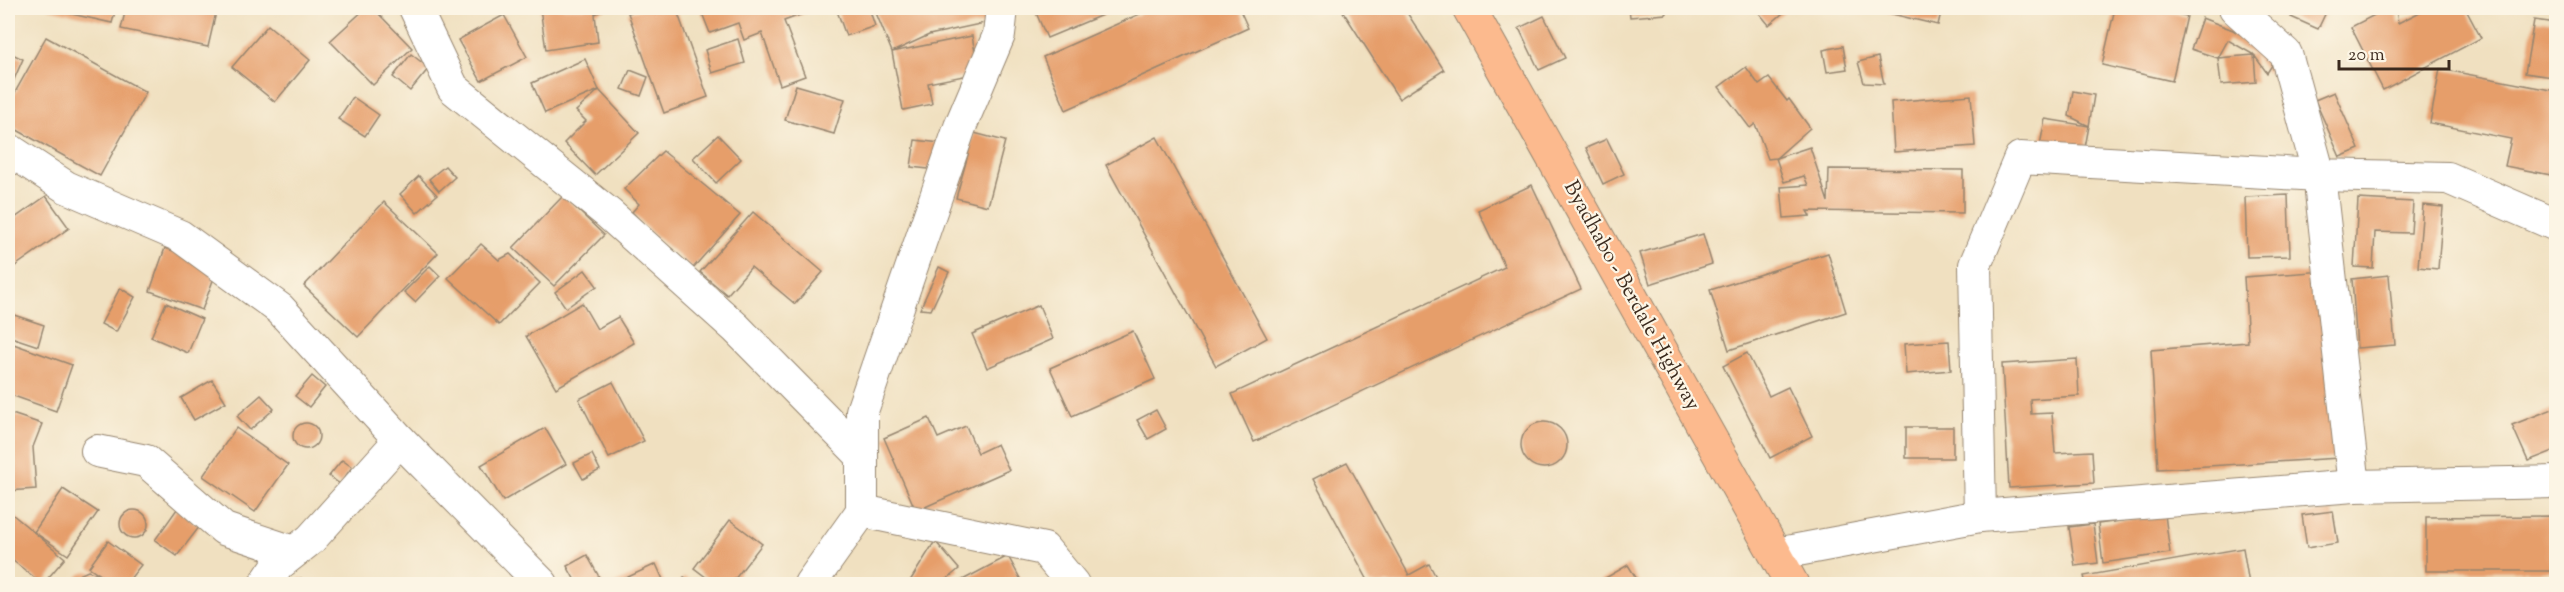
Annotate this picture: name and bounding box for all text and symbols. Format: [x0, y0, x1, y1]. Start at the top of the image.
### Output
scale bar [2339, 33, 2448, 71]
text: 20 m [2348, 43, 2385, 69]
street label: Byadhabo - Berdale Highway [1555, 176, 1707, 417]

